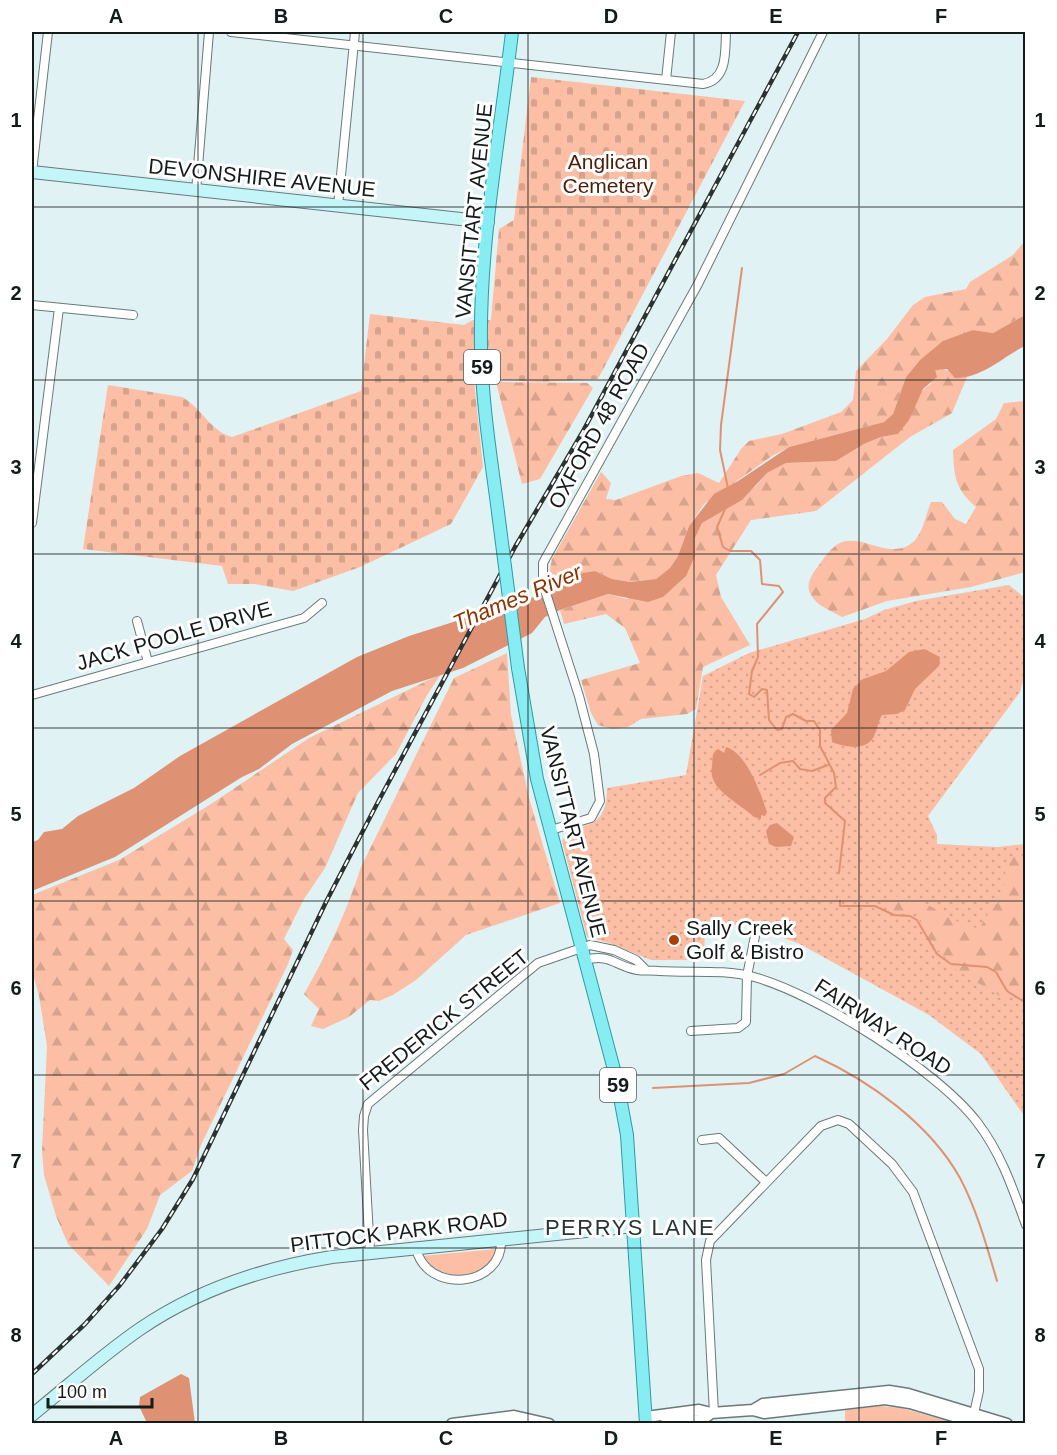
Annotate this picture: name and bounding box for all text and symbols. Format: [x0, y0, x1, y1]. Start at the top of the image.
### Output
text: A [109, 5, 123, 27]
text: B [274, 5, 288, 27]
text: C [439, 5, 453, 27]
text: D [604, 5, 618, 27]
text: E [769, 5, 783, 27]
text: F [935, 5, 947, 27]
street label: VANSITTART AVENUE [451, 102, 496, 320]
text: 1 [10, 109, 22, 131]
text: 1 [1034, 109, 1046, 131]
park label: Anglican Cemetery [562, 150, 654, 197]
street label: DEVONSHIRE AVENUE [147, 154, 377, 201]
text: 2 [10, 282, 22, 304]
text: 2 [1034, 282, 1046, 304]
street label: OXFORD 48 ROAD [544, 339, 654, 512]
road number: 59 [464, 350, 500, 384]
text: 3 [10, 456, 22, 478]
text: 3 [1034, 456, 1046, 478]
water label: Thames River [449, 559, 587, 636]
street label: JACK POOLE DRIVE [74, 597, 274, 674]
text: 4 [10, 630, 22, 652]
text: 4 [1034, 630, 1046, 652]
street label: VANSITTART AVENUE [536, 724, 611, 940]
text: 5 [10, 803, 22, 825]
text: 5 [1034, 803, 1046, 825]
place label: Sally Creek Golf & Bistro [686, 916, 804, 963]
marker: Sally Creek Golf & Bistro [667, 933, 681, 947]
street label: FREDERICK STREET [355, 944, 533, 1095]
street label: FAIRWAY ROAD [811, 974, 956, 1079]
text: 6 [10, 977, 22, 999]
text: 6 [1034, 977, 1046, 999]
road number: 59 [600, 1068, 636, 1102]
text: 7 [10, 1150, 22, 1172]
text: 7 [1034, 1150, 1046, 1172]
street label: PITTOCK PARK ROAD [289, 1207, 509, 1256]
district label: PERRYS LANE [545, 1215, 715, 1240]
text: 8 [10, 1324, 22, 1346]
text: 8 [1034, 1324, 1046, 1346]
scale bar [48, 1371, 152, 1409]
text: 100 m [57, 1382, 107, 1402]
text: A [109, 1427, 123, 1449]
text: B [274, 1427, 288, 1449]
text: C [439, 1427, 453, 1449]
text: D [604, 1427, 618, 1449]
text: E [769, 1427, 783, 1449]
text: F [935, 1427, 947, 1449]

